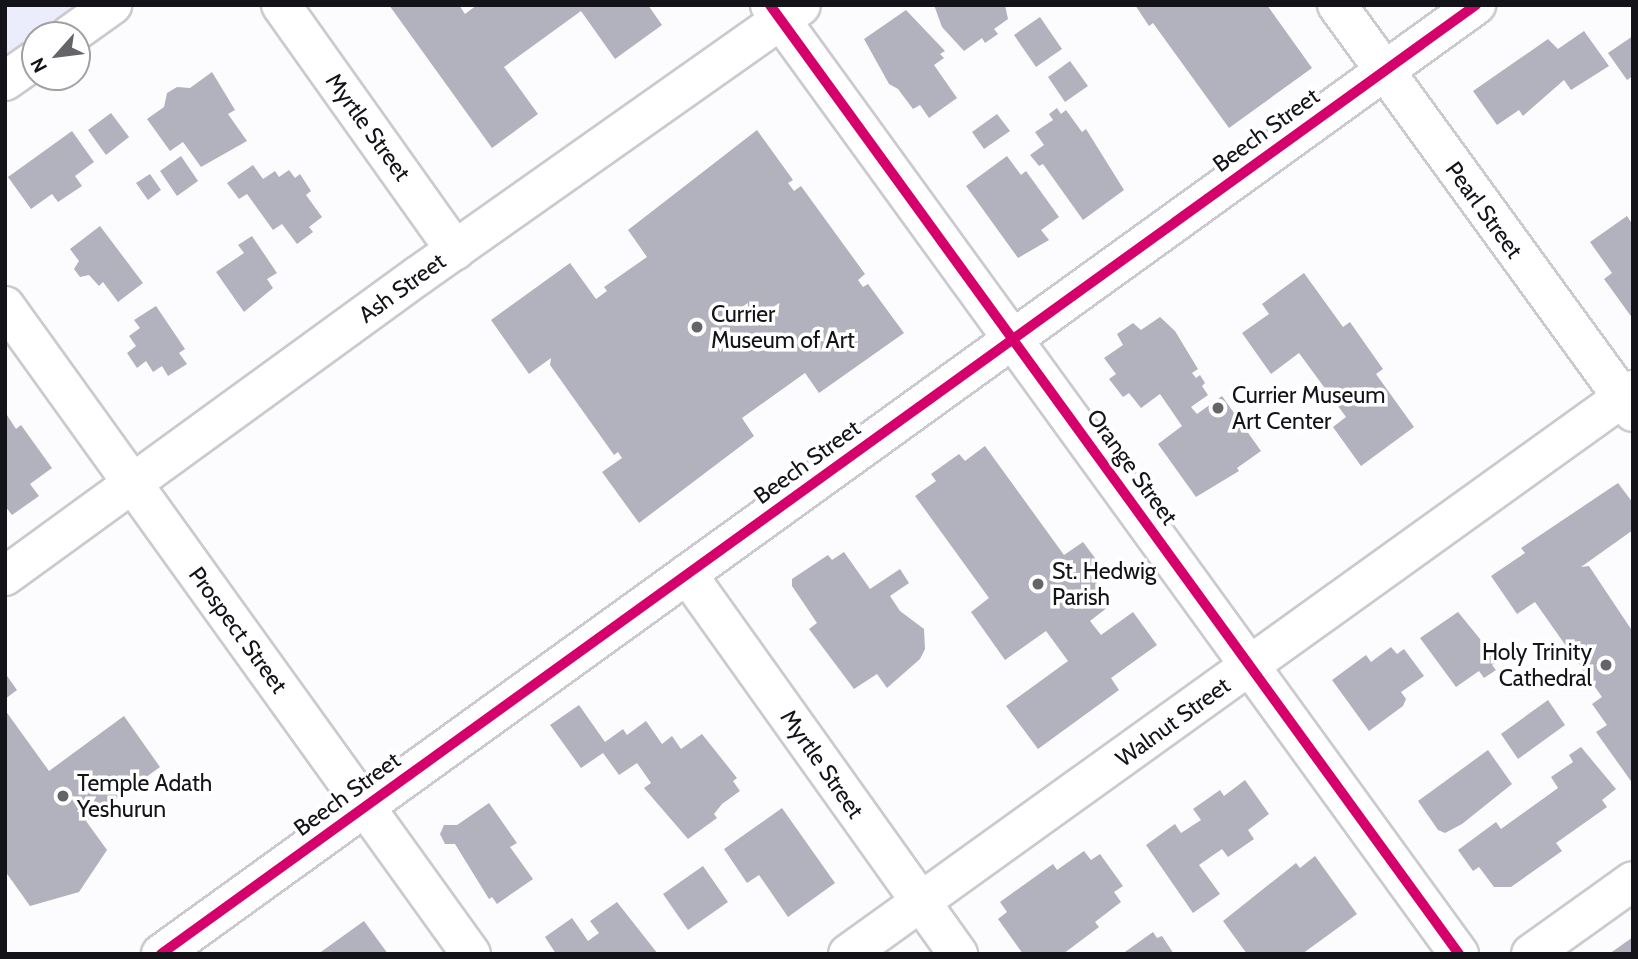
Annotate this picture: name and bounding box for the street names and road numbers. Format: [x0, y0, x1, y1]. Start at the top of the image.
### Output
street label: Myrtle Street [320, 68, 416, 186]
street label: Beech Street [1208, 82, 1324, 178]
street label: Pearl Street [1440, 156, 1528, 264]
street label: Ash Street [353, 247, 451, 329]
street label: Orange Street [1081, 404, 1183, 530]
street label: Beech Street [749, 414, 865, 510]
street label: Prospect Street [183, 562, 293, 698]
street label: Walnut Street [1111, 671, 1235, 773]
street label: Myrtle Street [775, 704, 869, 824]
street label: Beech Street [289, 746, 405, 842]

